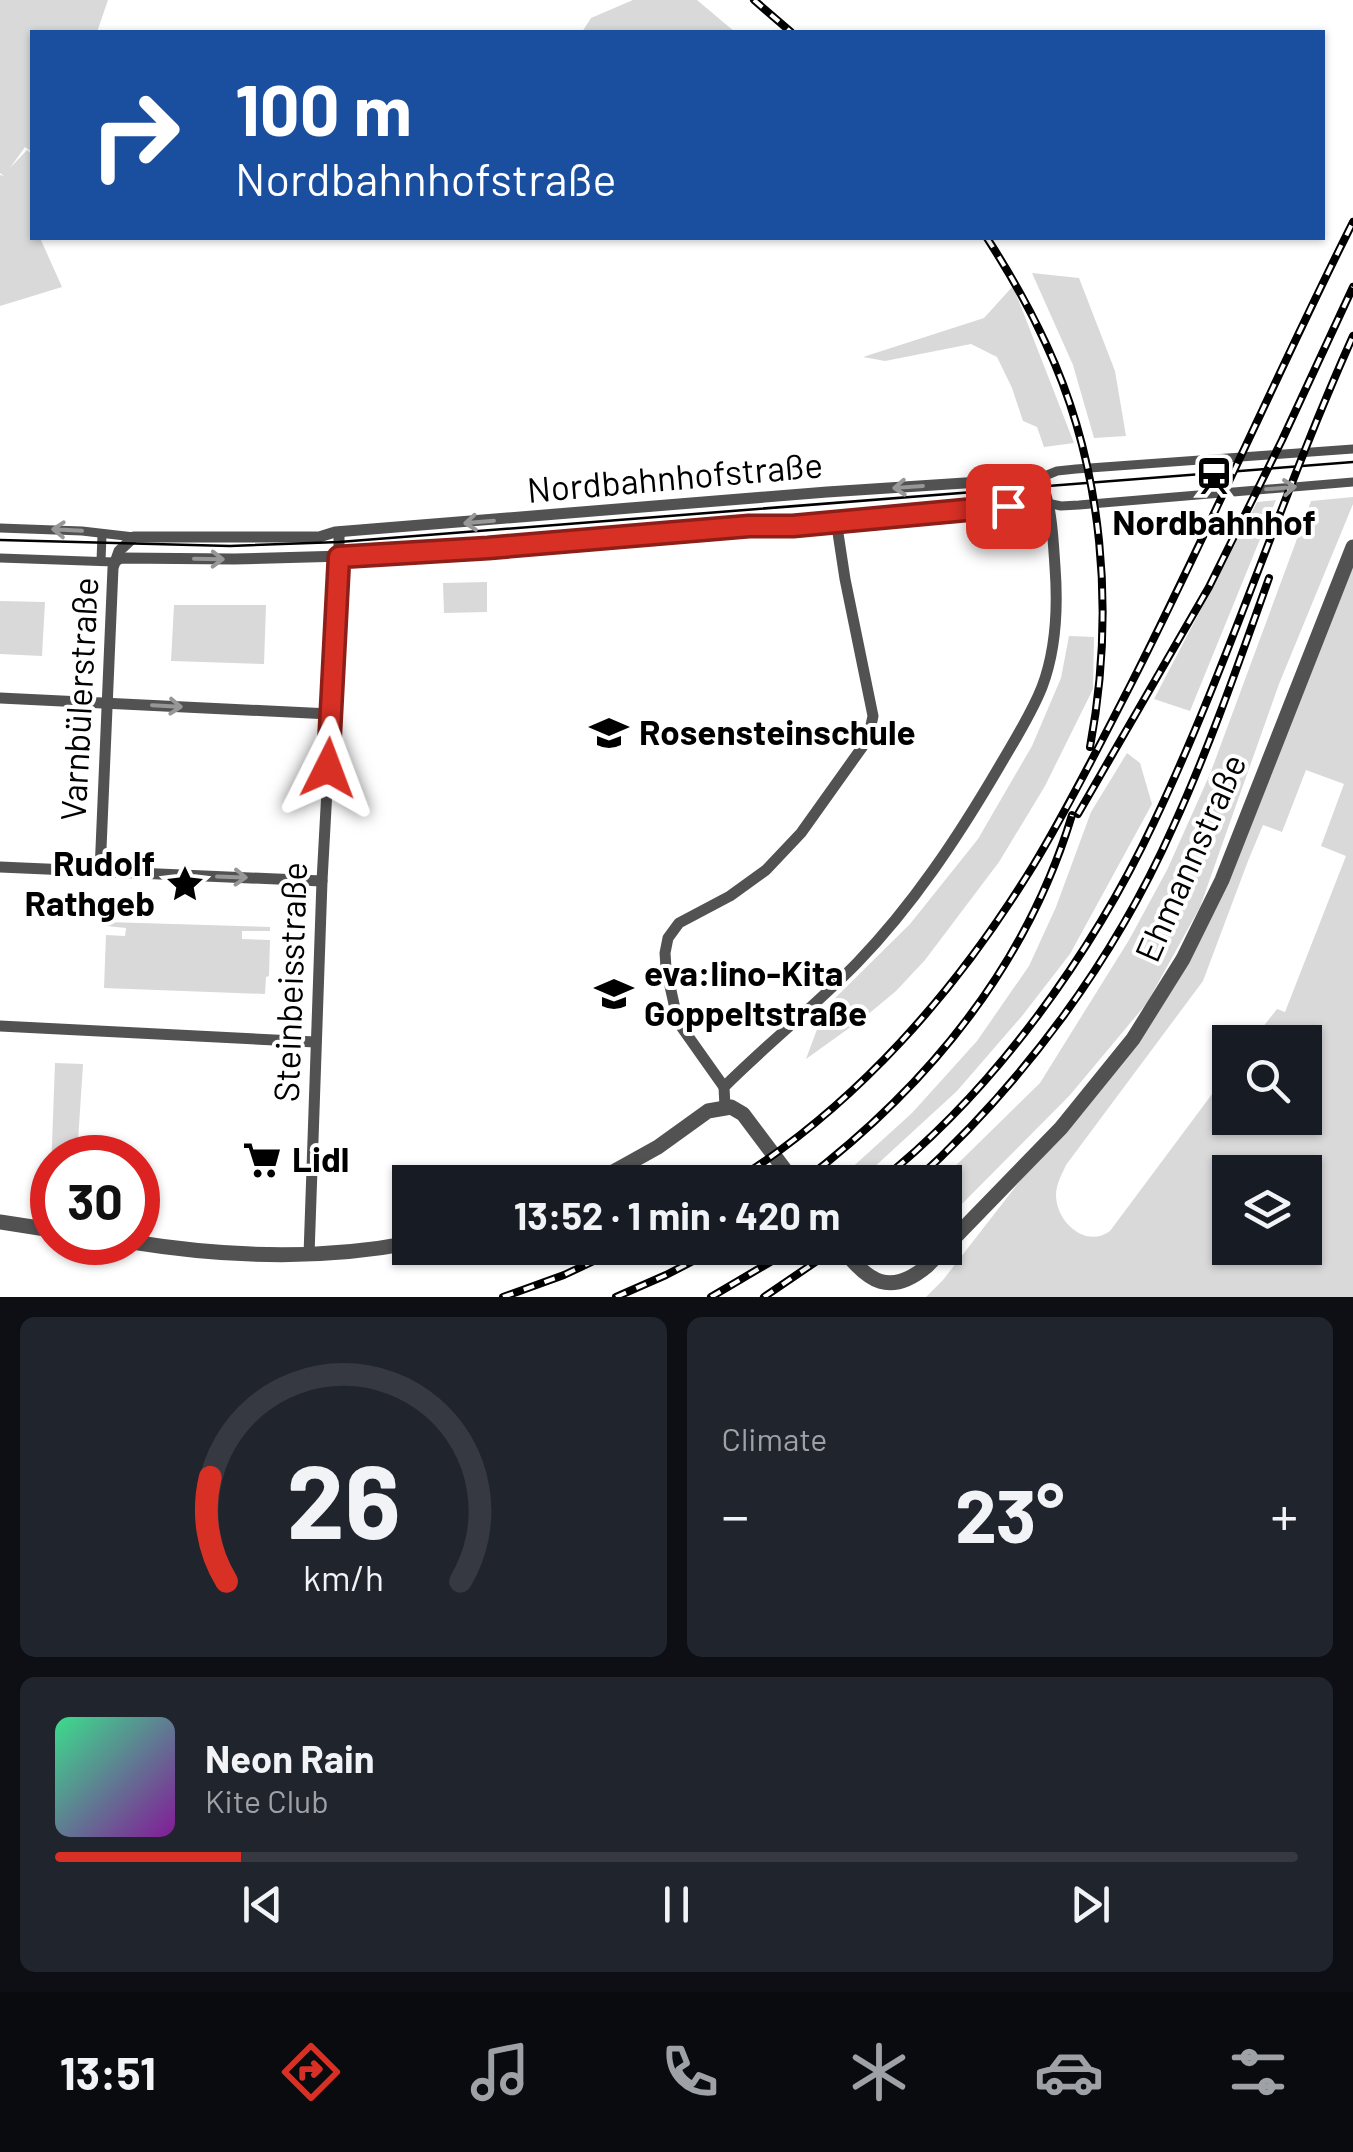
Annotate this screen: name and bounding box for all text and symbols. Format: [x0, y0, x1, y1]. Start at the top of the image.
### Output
text: 100 m [235, 66, 412, 150]
icon: right [70, 70, 200, 200]
text: Nordbahnhofstraße [235, 151, 616, 205]
street label: Nordbahnhofstraße [525, 442, 824, 510]
station icon: Nordbahnhof [1193, 455, 1235, 497]
pin [966, 464, 1051, 549]
one-way arrow [892, 478, 924, 497]
one-way arrow [1264, 478, 1296, 497]
icon: arrive [981, 479, 1036, 534]
place label: Nordbahnhof [1112, 500, 1316, 542]
one-way arrow [464, 512, 496, 531]
one-way arrow [52, 521, 84, 540]
one-way arrow [192, 550, 225, 568]
street label: Varnbülerstraße [51, 576, 105, 822]
one-way arrow [151, 697, 183, 716]
place label: Rosensteinschule [639, 710, 916, 752]
school or university icon: Rosensteinschule [588, 712, 630, 754]
position arrow [276, 716, 380, 820]
street label: Ehmannstraße [1125, 747, 1254, 968]
place label: Rudolf Rathgeb [25, 841, 155, 923]
street label: Steinbeisstraße [264, 861, 314, 1103]
place icon: Rudolf Rathgeb [164, 863, 206, 905]
one-way arrow [215, 868, 247, 887]
place label: eva:lino-Kita Goppeltstraße [644, 951, 867, 1033]
school or university icon: eva:lino-Kita Goppeltstraße [593, 973, 635, 1015]
map controls [1212, 1025, 1322, 1265]
button: search [1212, 1025, 1322, 1135]
speed limit sign: 30 [30, 1135, 160, 1265]
place label: Lidl [292, 1137, 349, 1179]
supermarket icon: Lidl [241, 1139, 283, 1181]
button: layers [1212, 1155, 1322, 1265]
text: 13:52 · 1 min · 420 m [514, 1192, 840, 1238]
text: Climate [722, 1419, 827, 1457]
text: 26 [286, 1435, 400, 1560]
text: 23° [955, 1468, 1065, 1558]
text: − [722, 1481, 749, 1547]
text: + [1270, 1481, 1298, 1547]
text: km/h [303, 1555, 384, 1598]
text: Neon Rain [205, 1735, 374, 1781]
text: Kite Club [205, 1781, 329, 1819]
icon: previous [235, 1877, 290, 1932]
icon: pause [649, 1877, 704, 1932]
icon: next [1063, 1877, 1118, 1932]
icon: directions [276, 2037, 346, 2107]
icon: music [465, 2037, 535, 2107]
icon: phone [655, 2037, 725, 2107]
icon: climate [844, 2037, 914, 2107]
icon: car [1034, 2037, 1104, 2107]
icon: filters [1223, 2037, 1293, 2107]
text: 13:51 [60, 2045, 156, 2099]

